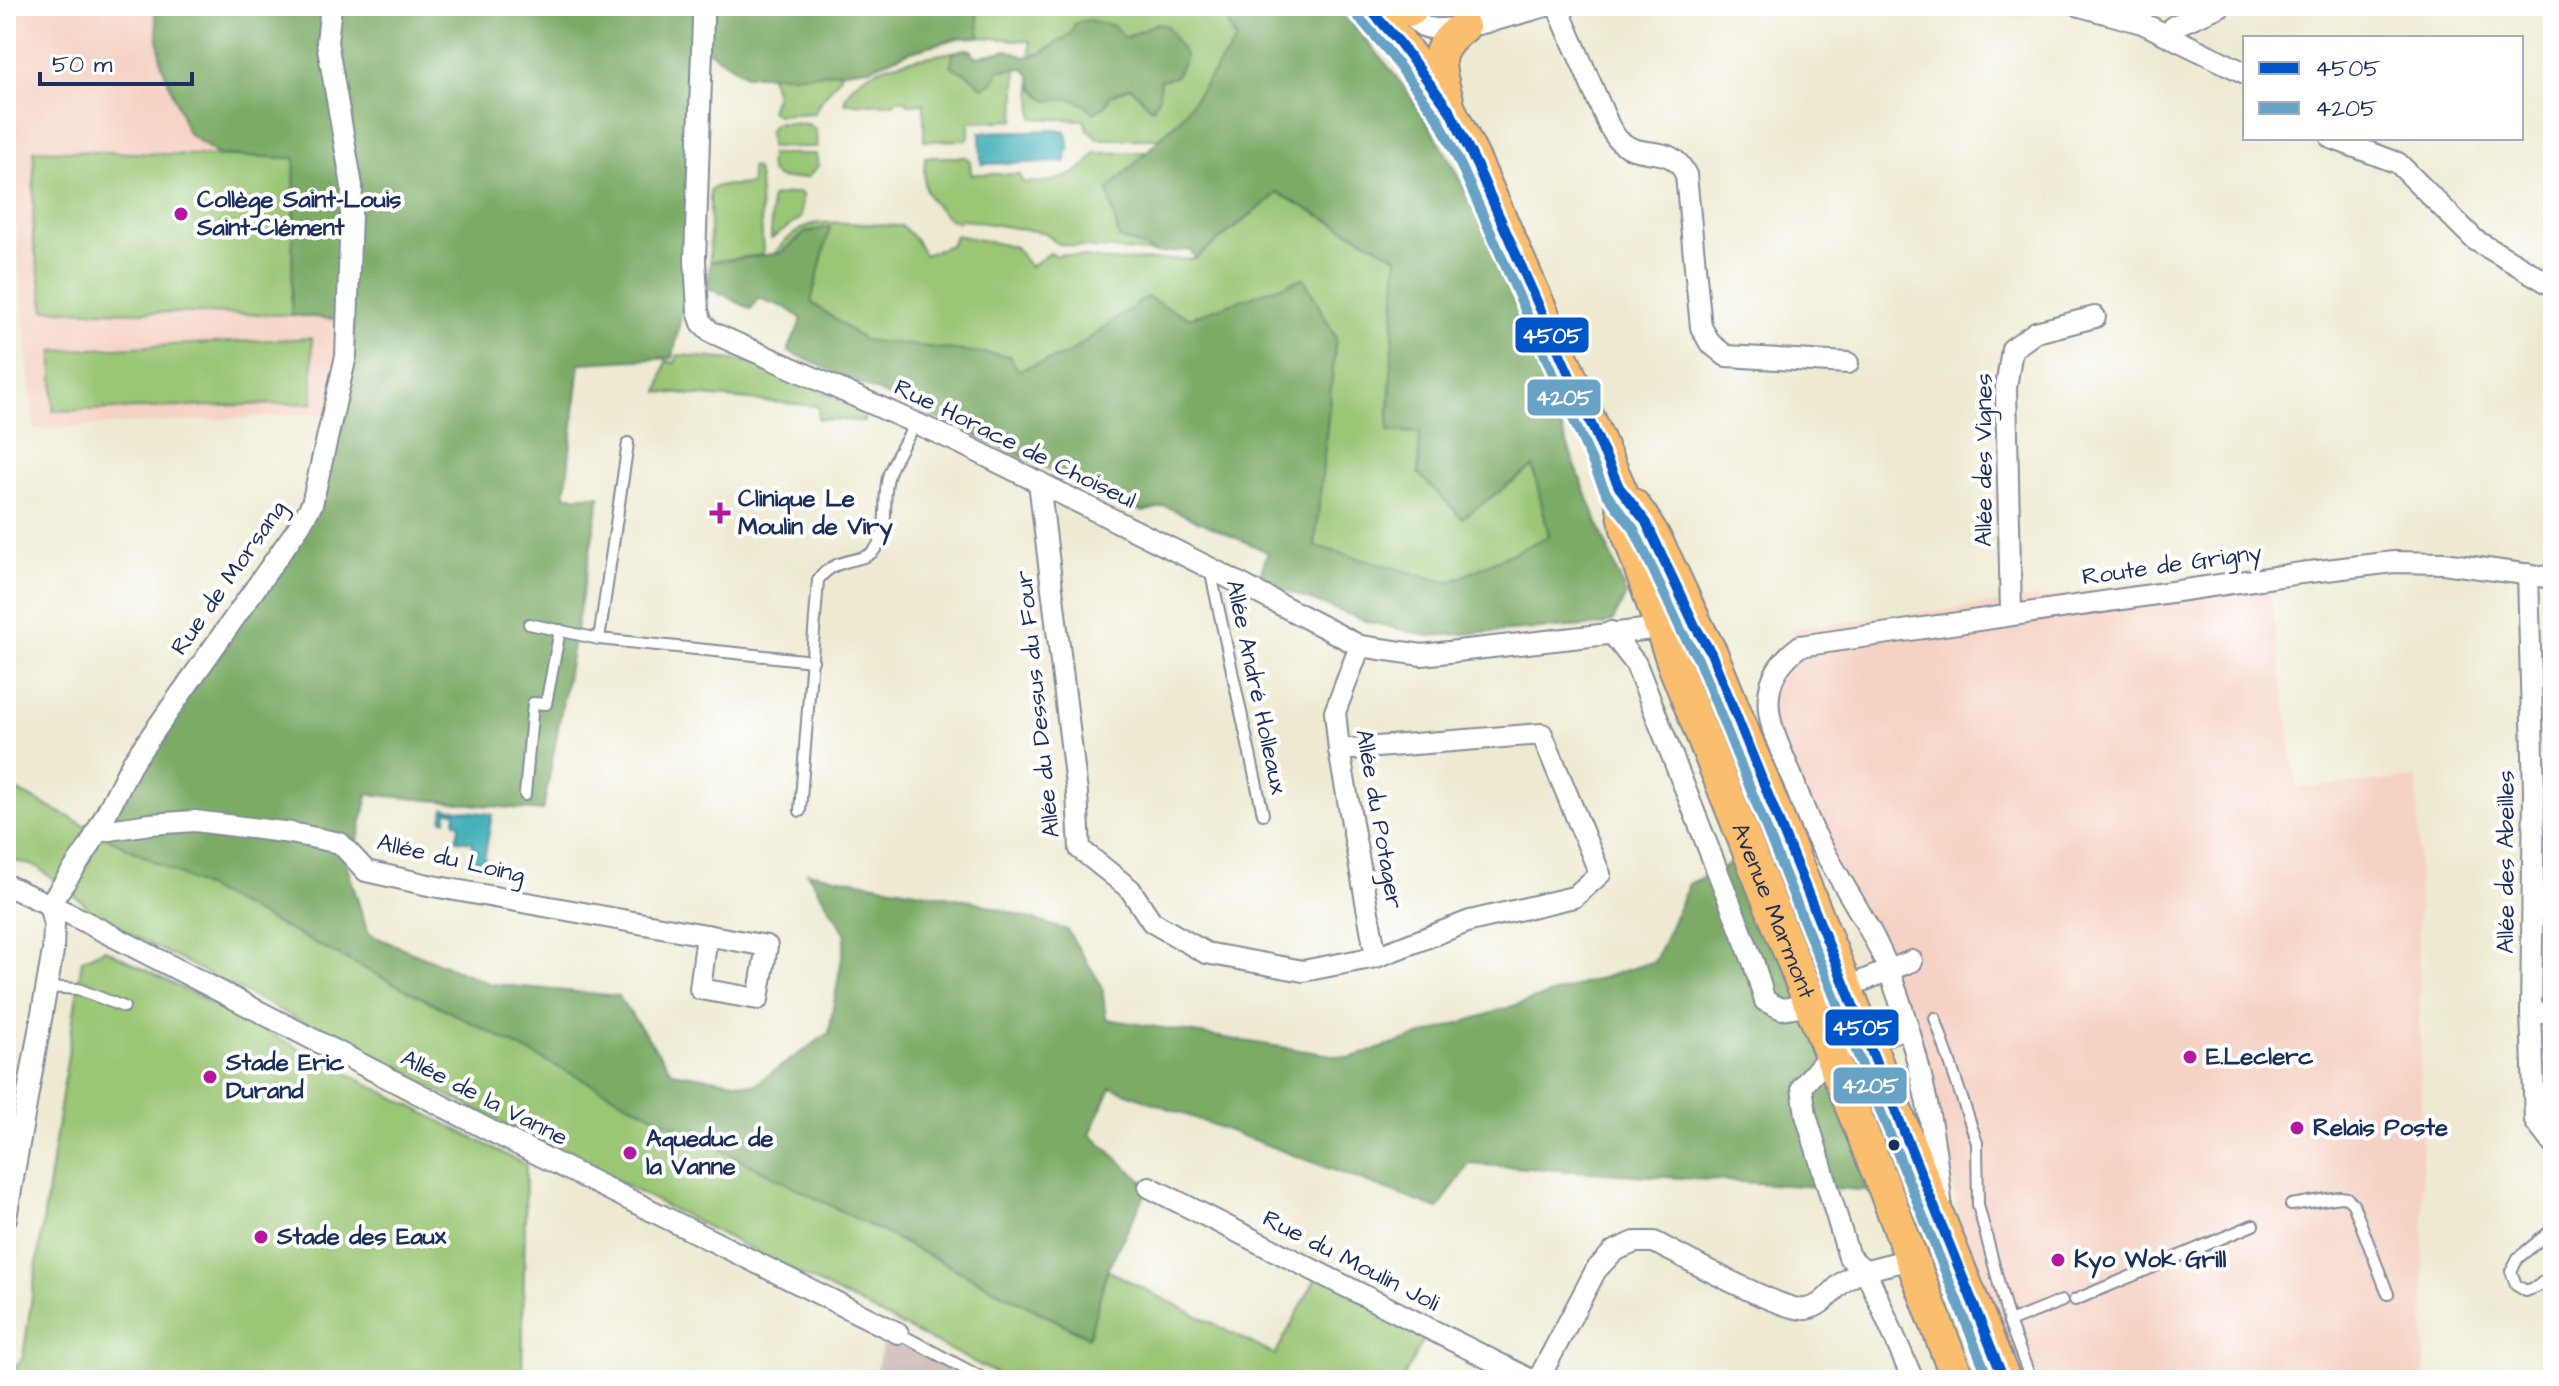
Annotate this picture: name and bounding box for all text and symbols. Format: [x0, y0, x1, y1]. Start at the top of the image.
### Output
scale bar [40, 36, 192, 86]
legend [2243, 36, 2523, 140]
text: 50 m [52, 48, 113, 82]
text: 4505 [2315, 52, 2380, 86]
text: 4205 [2315, 92, 2377, 126]
place label: Collège Saint-Louis Saint-Clément [196, 183, 401, 245]
marker: Collège Saint-Louis Saint-Clément [172, 205, 190, 223]
line badge: 4505 [1514, 316, 1590, 354]
text: 4505 [1522, 321, 1582, 352]
street label: Rue Horace de Choiseul [888, 371, 1142, 517]
street label: Allée des Vignes [1967, 373, 2002, 547]
line badge: 4205 [1526, 378, 1602, 417]
text: 4205 [1535, 383, 1593, 414]
place label: Clinique Le Moulin de Viry [738, 482, 893, 546]
street label: Rue de Morsang [163, 494, 296, 663]
marker: Clinique Le Moulin de Viry [709, 502, 731, 524]
street label: Route de Grigny [2080, 536, 2264, 595]
street label: Allée du Dessus du Four [1007, 569, 1069, 839]
street label: Allée André Holleaux [1217, 577, 1295, 798]
street label: Allée du Potager [1345, 726, 1412, 912]
street label: Allée des Abeilles [2489, 770, 2523, 954]
street label: Avenue Marmont [1722, 818, 1824, 1004]
street label: Allée du Loing [374, 825, 528, 893]
line badge: 4505 [1824, 1008, 1900, 1047]
text: 4505 [1832, 1013, 1892, 1044]
place label: E.Leclerc [2206, 1040, 2314, 1074]
street label: Allée de la Vanne [395, 1041, 573, 1155]
place label: Stade Eric Durand [225, 1046, 345, 1108]
marker: E.Leclerc [2181, 1048, 2199, 1066]
line badge: 4205 [1832, 1066, 1908, 1105]
marker: Stade Eric Durand [201, 1068, 219, 1086]
text: 4205 [1841, 1071, 1899, 1102]
place label: Relais Poste [2313, 1111, 2448, 1145]
marker: Relais Poste [2288, 1119, 2306, 1137]
place label: Aqueduc de la Vanne [646, 1122, 773, 1184]
unlabelled marker [1886, 1137, 1902, 1153]
marker: Aqueduc de la Vanne [621, 1144, 639, 1162]
street label: Rue du Moulin Joli [1257, 1202, 1446, 1320]
place label: Stade des Eaux [276, 1220, 447, 1254]
marker: Stade des Eaux [252, 1228, 270, 1246]
place label: Kyo Wok Grill [2074, 1243, 2227, 1279]
marker: Kyo Wok Grill [2049, 1251, 2067, 1269]

